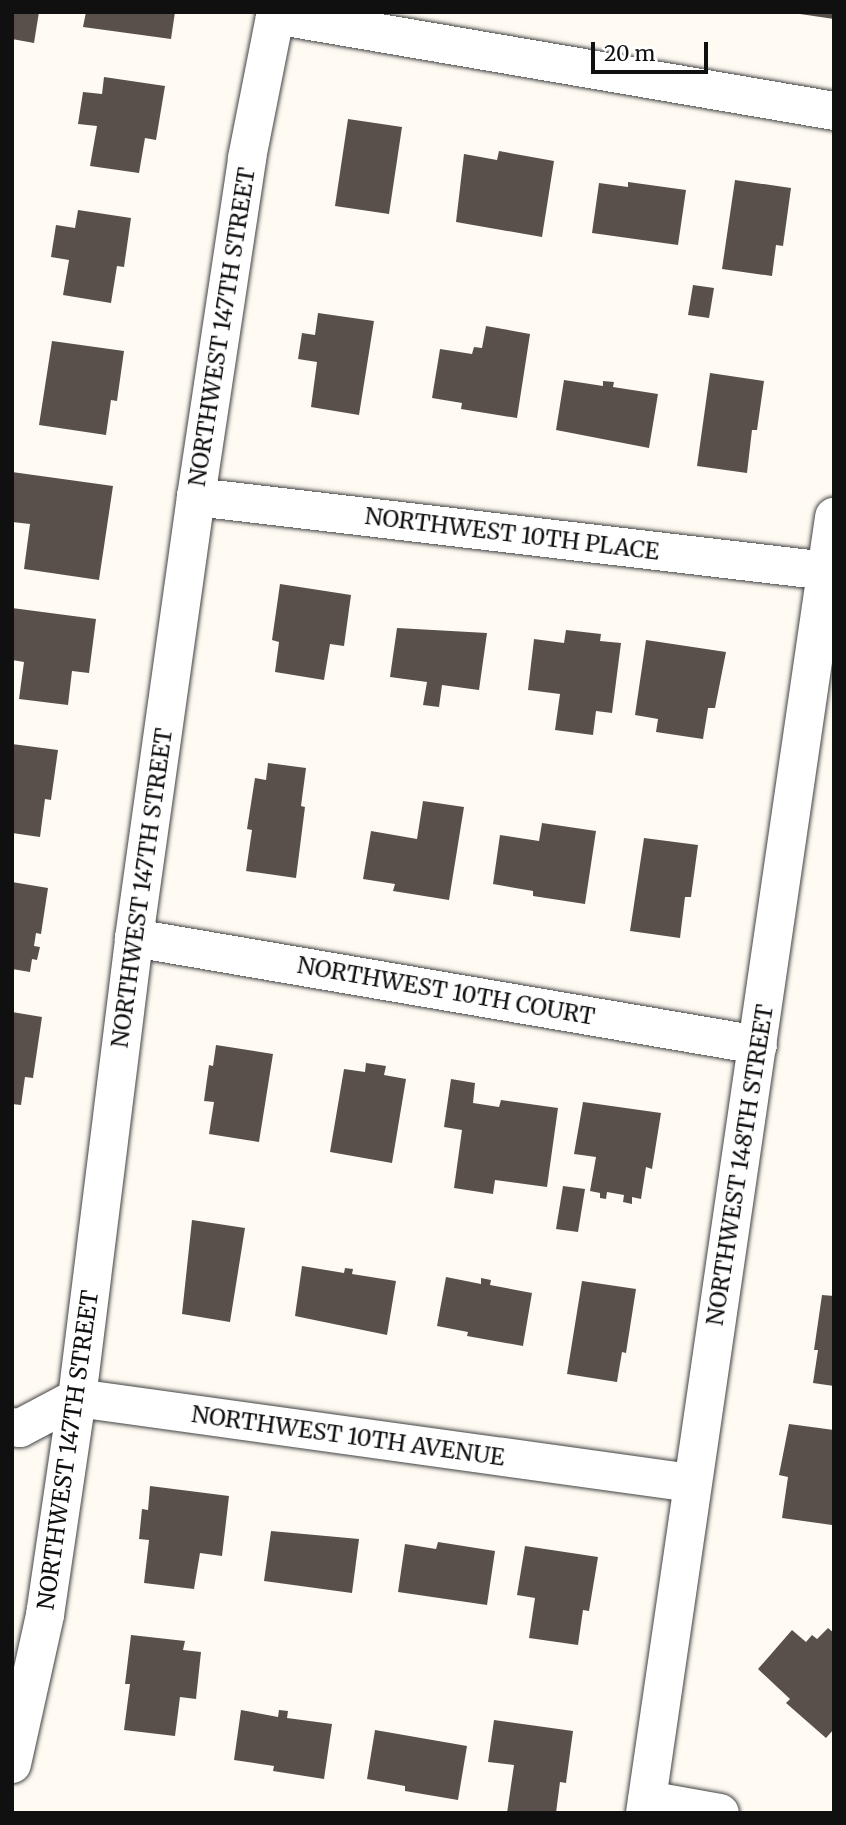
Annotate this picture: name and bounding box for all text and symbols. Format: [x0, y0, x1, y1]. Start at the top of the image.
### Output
scale bar [594, 28, 711, 72]
text: 20 m [604, 40, 655, 67]
street label: NORTHWEST 147TH STREET [183, 166, 261, 488]
street label: NORTHWEST 10TH PLACE [363, 502, 661, 566]
street label: NORTHWEST 147TH STREET [106, 726, 178, 1050]
street label: NORTHWEST 10TH COURT [295, 951, 597, 1031]
street label: NORTHWEST 148TH STREET [701, 1002, 779, 1328]
street label: NORTHWEST 147TH STREET [32, 1288, 104, 1612]
street label: NORTHWEST 10TH AVENUE [190, 1400, 506, 1472]

